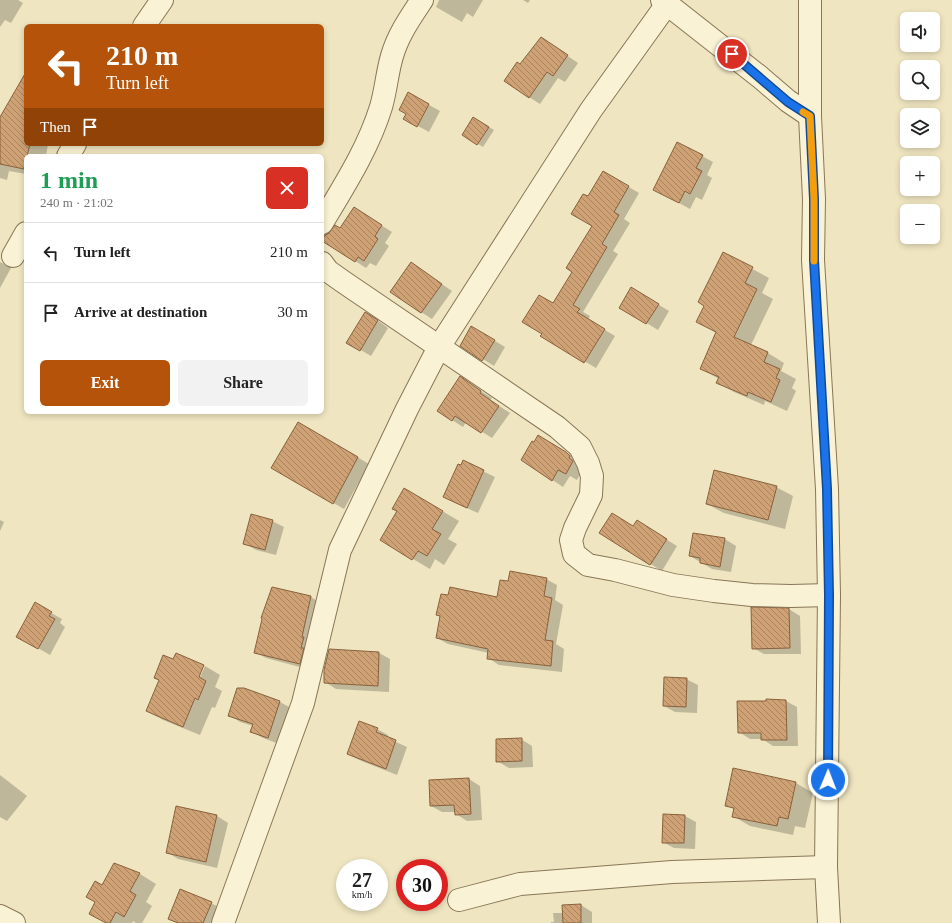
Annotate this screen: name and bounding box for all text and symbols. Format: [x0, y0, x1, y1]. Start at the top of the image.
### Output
map controls [900, 12, 940, 244]
button: sound [900, 12, 940, 52]
pin [715, 37, 749, 71]
icon: left [40, 40, 92, 92]
text: 210 m [106, 40, 178, 71]
icon: arrive [721, 43, 743, 65]
button: search [900, 60, 940, 100]
text: Turn left [106, 73, 169, 93]
button: layers [900, 108, 940, 148]
icon: arrive [79, 116, 101, 138]
text: Then [40, 119, 71, 135]
button: + [900, 156, 940, 196]
text: 1 min [40, 167, 98, 193]
button: close [266, 167, 308, 209]
text: 240 m · 21:02 [40, 195, 113, 210]
button: − [900, 204, 940, 244]
icon: left [40, 242, 62, 264]
text: Turn left [74, 244, 131, 260]
text: 210 m [270, 244, 308, 260]
icon: arrive [40, 302, 62, 324]
text: Arrive at destination [74, 304, 207, 320]
text: 30 m [278, 304, 308, 320]
button: Exit [40, 360, 170, 406]
button: Share [178, 360, 308, 406]
position arrow [807, 759, 849, 801]
speed limit sign: 30 [396, 859, 448, 911]
text: 27 [352, 869, 372, 891]
text: km/h [352, 889, 372, 900]

